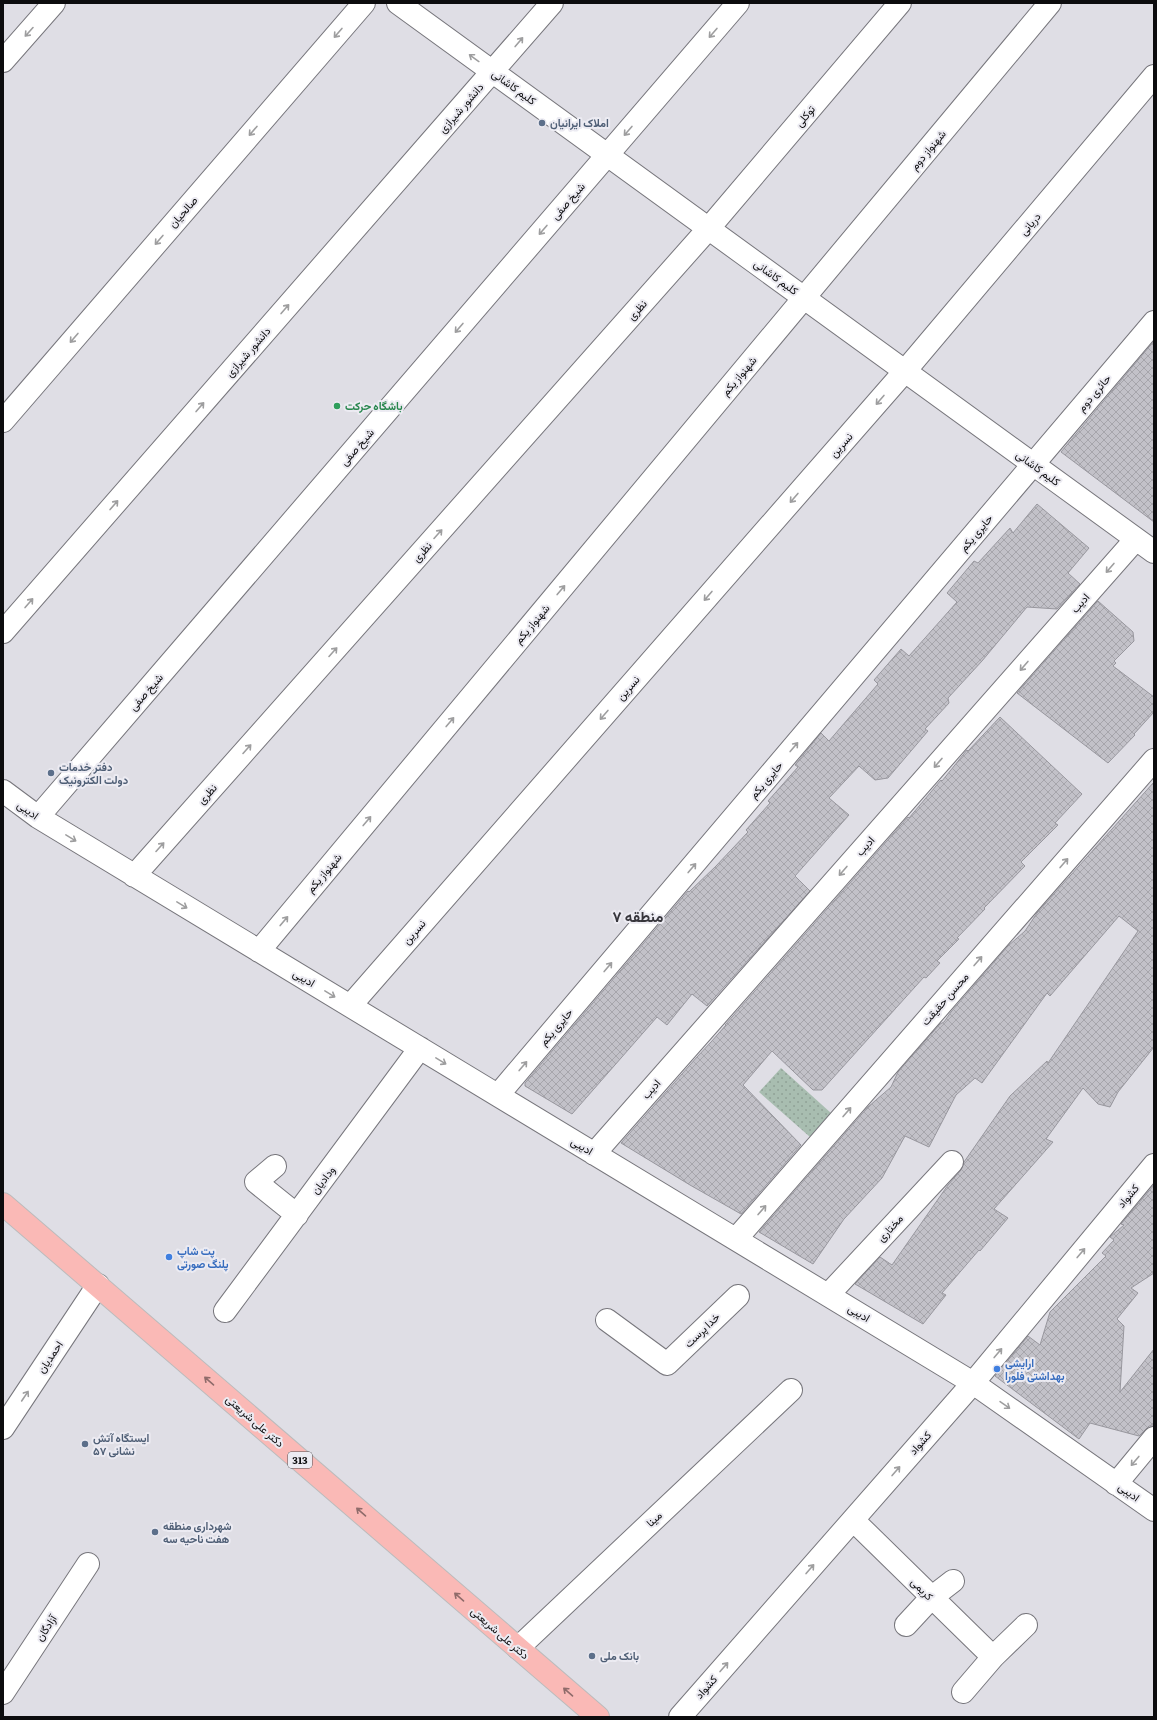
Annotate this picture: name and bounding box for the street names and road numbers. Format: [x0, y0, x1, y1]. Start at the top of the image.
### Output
street label: کلیم کاشانی [489, 65, 540, 109]
street label: دانشور شیرازی [434, 79, 487, 136]
street label: توکلی [790, 101, 818, 130]
street label: شهنواز دوم [906, 126, 950, 174]
street label: شیخ صفی [546, 178, 589, 223]
street label: صالحیان [164, 192, 200, 231]
street label: دریانی [1015, 208, 1044, 238]
street label: کلیم کاشانی [751, 255, 802, 299]
street label: نظری [623, 296, 650, 323]
street label: دانشور شیرازی [221, 323, 274, 380]
street label: شهنواز یکم [717, 352, 761, 399]
street label: حائری دوم [1073, 370, 1114, 415]
street label: شیخ صفی [335, 424, 378, 469]
street label: نسرین [825, 428, 856, 460]
street label: کلیم کاشانی [1013, 446, 1064, 490]
street label: حایری یکم [955, 510, 996, 555]
street label: نظری [408, 538, 435, 565]
street label: ادیب [1066, 589, 1092, 616]
street label: شهنواز یکم [510, 600, 554, 647]
street label: شیخ صفی [124, 669, 167, 714]
street label: نسرین [612, 671, 643, 703]
street label: حایری یکم [745, 757, 786, 802]
street label: نظری [193, 780, 220, 807]
street label: ادیبی [14, 796, 43, 822]
street label: ادیب [851, 832, 877, 859]
street label: شهنواز یکم [302, 849, 346, 896]
street label: نسرین [398, 915, 429, 947]
street label: ادیبی [290, 964, 319, 990]
street label: محسن حقیقت [917, 968, 972, 1028]
street label: حایری یکم [535, 1004, 576, 1049]
street label: ادیب [637, 1075, 663, 1102]
street label: ادیبی [568, 1132, 597, 1158]
street label: ودادیان [306, 1162, 338, 1197]
street label: کشواد [1112, 1180, 1142, 1211]
street label: مختاری [873, 1210, 906, 1244]
street label: ادیبی [845, 1299, 874, 1325]
street label: خدا پرست [680, 1308, 723, 1351]
street label: احمدیان [33, 1337, 66, 1376]
street label: دکتر علی شریعتی [223, 1390, 288, 1450]
street label: کشواد [904, 1427, 934, 1458]
road number: 313 [288, 1452, 312, 1468]
street label: ادیبی [1115, 1478, 1144, 1504]
street label: مینا [642, 1507, 665, 1530]
street label: کریمی [908, 1573, 938, 1603]
street label: دکتر علی شریعتی [468, 1602, 533, 1662]
street label: آزادگان [31, 1610, 60, 1644]
street label: کشواد [690, 1671, 720, 1702]

